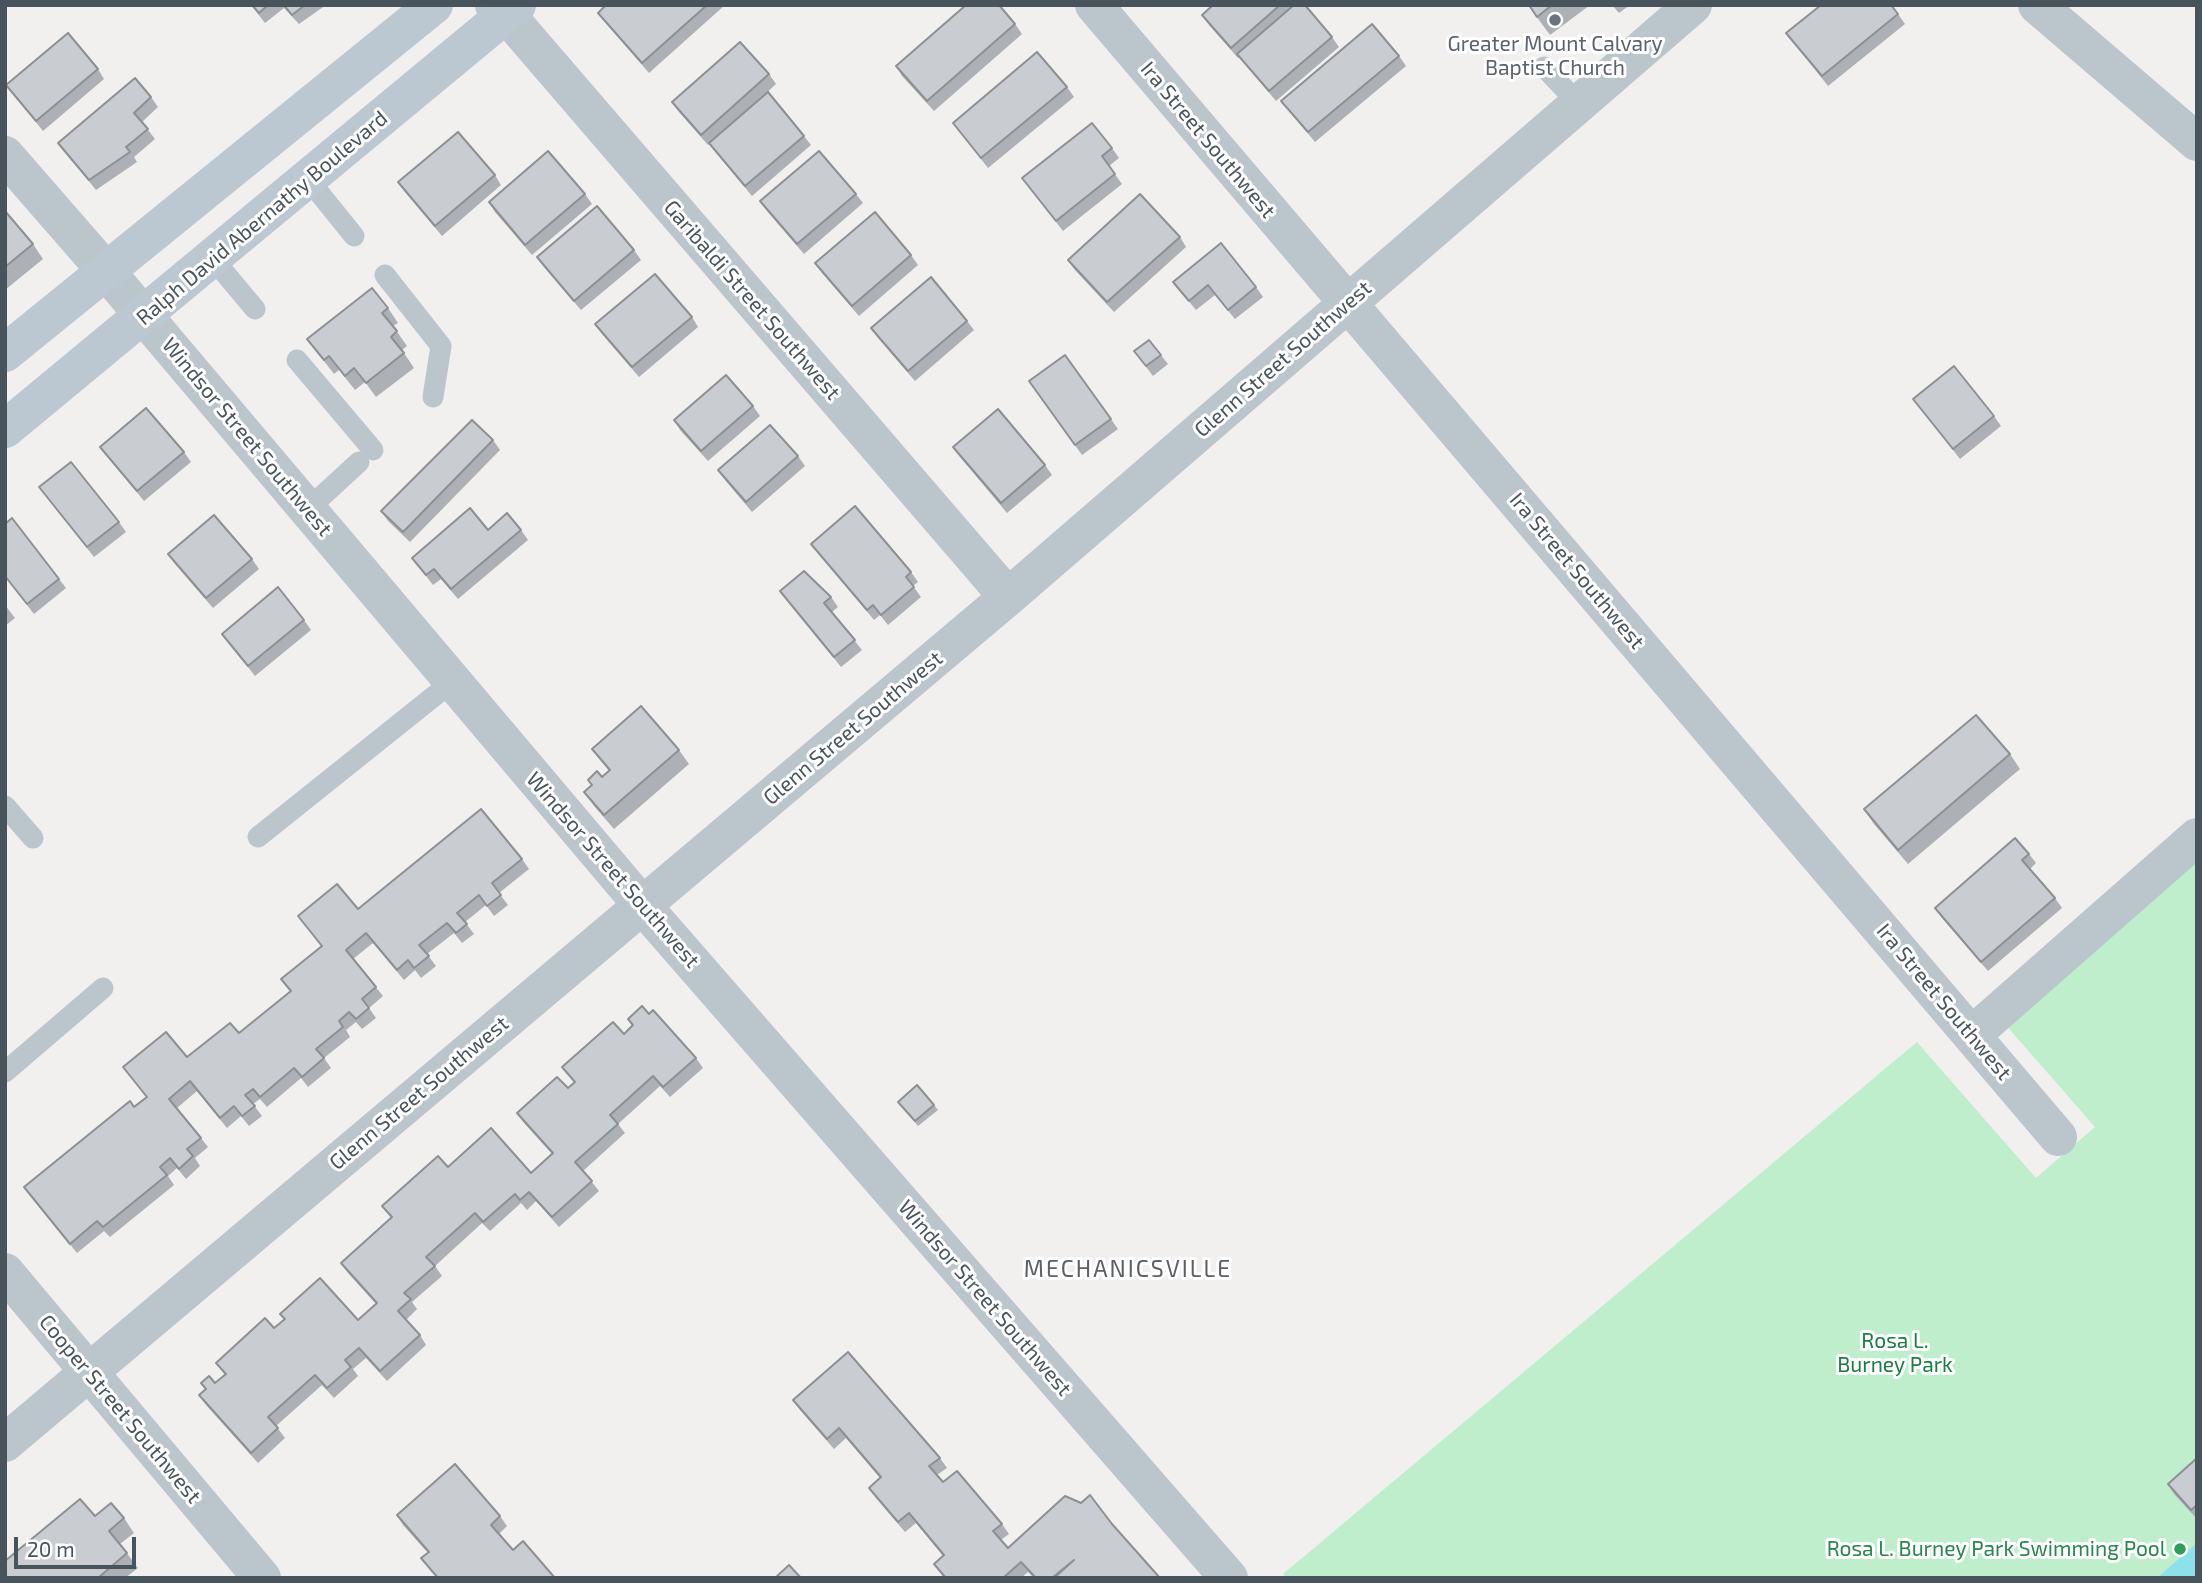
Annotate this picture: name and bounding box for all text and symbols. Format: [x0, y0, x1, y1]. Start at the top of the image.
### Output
marker: Greater Mount Calvary Baptist Church [1547, 12, 1563, 28]
place label: Greater Mount Calvary Baptist Church [1447, 31, 1663, 81]
street label: Ira Street Southwest [1135, 57, 1281, 223]
street label: Ralph David Abernathy Boulevard [131, 106, 393, 330]
street label: Garibaldi Street Southwest [658, 195, 846, 405]
street label: Glenn Street Southwest [1189, 275, 1377, 443]
street label: Windsor Street Southwest [157, 333, 337, 541]
street label: Ira Street Southwest [1504, 488, 1650, 654]
street label: Glenn Street Southwest [758, 646, 948, 810]
street label: Windsor Street Southwest [521, 767, 705, 973]
street label: Ira Street Southwest [1871, 919, 2017, 1085]
street label: Glenn Street Southwest [324, 1011, 514, 1175]
street label: Windsor Street Southwest [893, 1195, 1077, 1401]
district label: MECHANICSVILLE [1025, 1255, 1231, 1283]
street label: Cooper Street Southwest [34, 1310, 206, 1508]
park label: Rosa L. Burney Park [1837, 1328, 1953, 1378]
scale bar [18, 1524, 140, 1568]
text: 20 m [27, 1536, 75, 1561]
place label: Rosa L. Burney Park Swimming Pool [1827, 1536, 2166, 1562]
marker: Rosa L. Burney Park Swimming Pool [2172, 1541, 2188, 1557]

